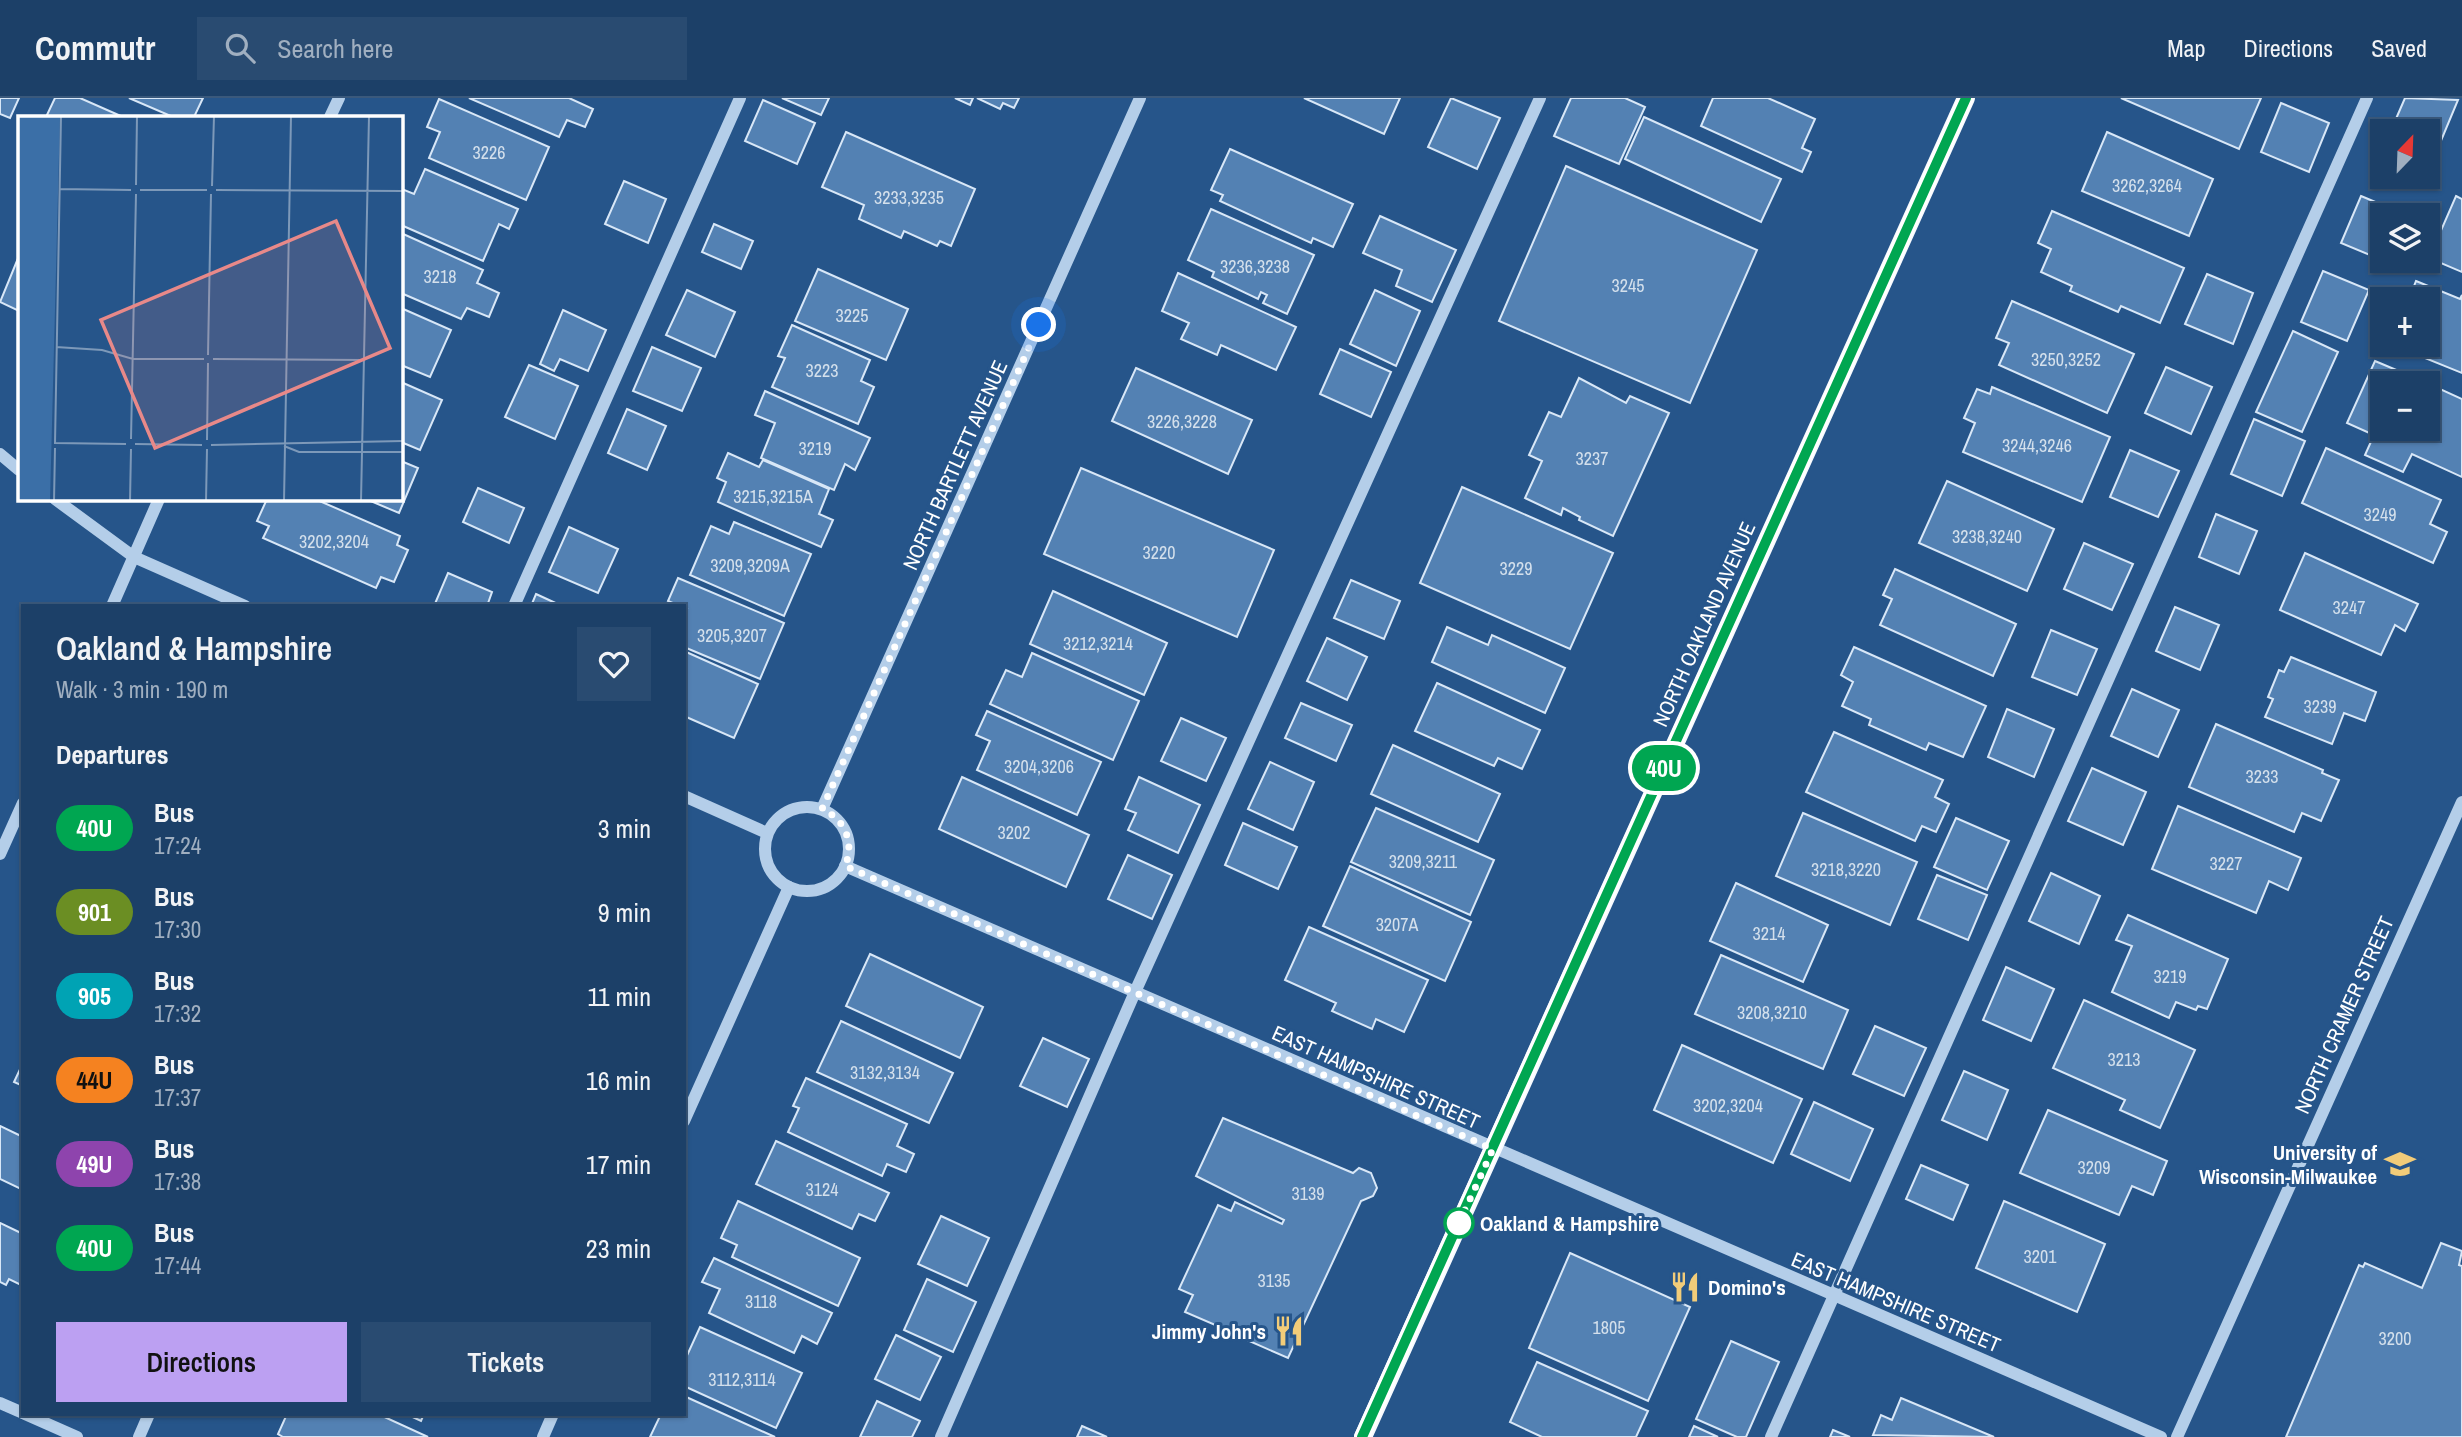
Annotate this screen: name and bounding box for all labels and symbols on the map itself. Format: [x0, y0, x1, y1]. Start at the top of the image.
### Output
inset map [18, 116, 402, 500]
north arrow [2370, 119, 2440, 189]
house number: 3226 [473, 140, 505, 165]
house number: 3262,3264 [2112, 173, 2182, 198]
house number: 3233,3235 [874, 185, 944, 210]
house number: 3236,3238 [1220, 254, 1290, 279]
house number: 3218 [424, 264, 456, 289]
house number: 3245 [1612, 273, 1644, 298]
house number: 3225 [836, 303, 868, 328]
your location [1021, 307, 1056, 342]
house number: 3250,3252 [2031, 347, 2101, 372]
street label: NORTH BARTLETT AVENUE [896, 356, 1014, 574]
house number: 3223 [806, 358, 838, 383]
house number: 3226,3228 [1147, 409, 1217, 434]
house number: 3244,3246 [2002, 433, 2072, 458]
house number: 3219 [799, 436, 831, 461]
house number: 3237 [1576, 446, 1608, 471]
house number: 3215,3215A [733, 484, 813, 509]
house number: 3249 [2364, 502, 2396, 527]
street label: NORTH OAKLAND AVENUE [1646, 517, 1762, 731]
house number: 3238,3240 [1952, 524, 2022, 549]
house number: 3202,3204 [299, 529, 369, 554]
house number: 3220 [1143, 540, 1175, 565]
house number: 3209,3209A [710, 553, 790, 578]
house number: 3229 [1500, 556, 1532, 581]
house number: 3247 [2333, 595, 2365, 620]
house number: 3205,3207 [697, 623, 767, 648]
house number: 3212,3214 [1063, 631, 1133, 656]
house number: 3239 [2304, 694, 2336, 719]
line badge: 40U [1624, 745, 1704, 791]
house number: 3204,3206 [1004, 754, 1074, 779]
house number: 3233 [2246, 764, 2278, 789]
house number: 3202 [998, 820, 1030, 845]
house number: 3209,3211 [1389, 849, 1458, 874]
house number: 3227 [2210, 851, 2242, 876]
house number: 3218,3220 [1811, 857, 1881, 882]
street label: NORTH CRAMER STREET [2287, 911, 2401, 1118]
house number: 3207A [1376, 912, 1418, 937]
house number: 3214 [1753, 921, 1785, 946]
house number: 3219 [2154, 964, 2186, 989]
house number: 3208,3210 [1737, 1000, 1807, 1025]
street label: EAST HAMPSHIRE STREET [1268, 1018, 1485, 1136]
house number: 3213 [2108, 1047, 2140, 1072]
house number: 3132,3134 [850, 1060, 920, 1085]
house number: 3202,3204 [1693, 1093, 1763, 1118]
place label: University of Wisconsin-Milwaukee [2199, 1138, 2377, 1191]
school or university icon: University of Wisconsin-Milwaukee [2383, 1147, 2417, 1181]
house number: 3209 [2078, 1155, 2110, 1180]
house number: 3124 [806, 1177, 838, 1202]
house number: 3139 [1292, 1181, 1324, 1206]
marker: Oakland & Hampshire [1444, 1208, 1474, 1238]
place label: Oakland & Hampshire [1480, 1209, 1659, 1238]
house number: 3201 [2024, 1244, 2057, 1269]
street label: EAST HAMPSHIRE STREET [1787, 1245, 2005, 1359]
house number: 3135 [1258, 1268, 1290, 1293]
restaurant icon: Domino's [1668, 1270, 1702, 1304]
place label: Domino's [1708, 1273, 1786, 1302]
house number: 3118 [745, 1289, 777, 1314]
restaurant icon: Jimmy John's [1272, 1314, 1306, 1348]
house number: 1805 [1593, 1315, 1625, 1340]
place label: Jimmy John's [1152, 1317, 1266, 1346]
house number: 3200 [2379, 1326, 2411, 1351]
house number: 3112,3114 [708, 1367, 776, 1392]

